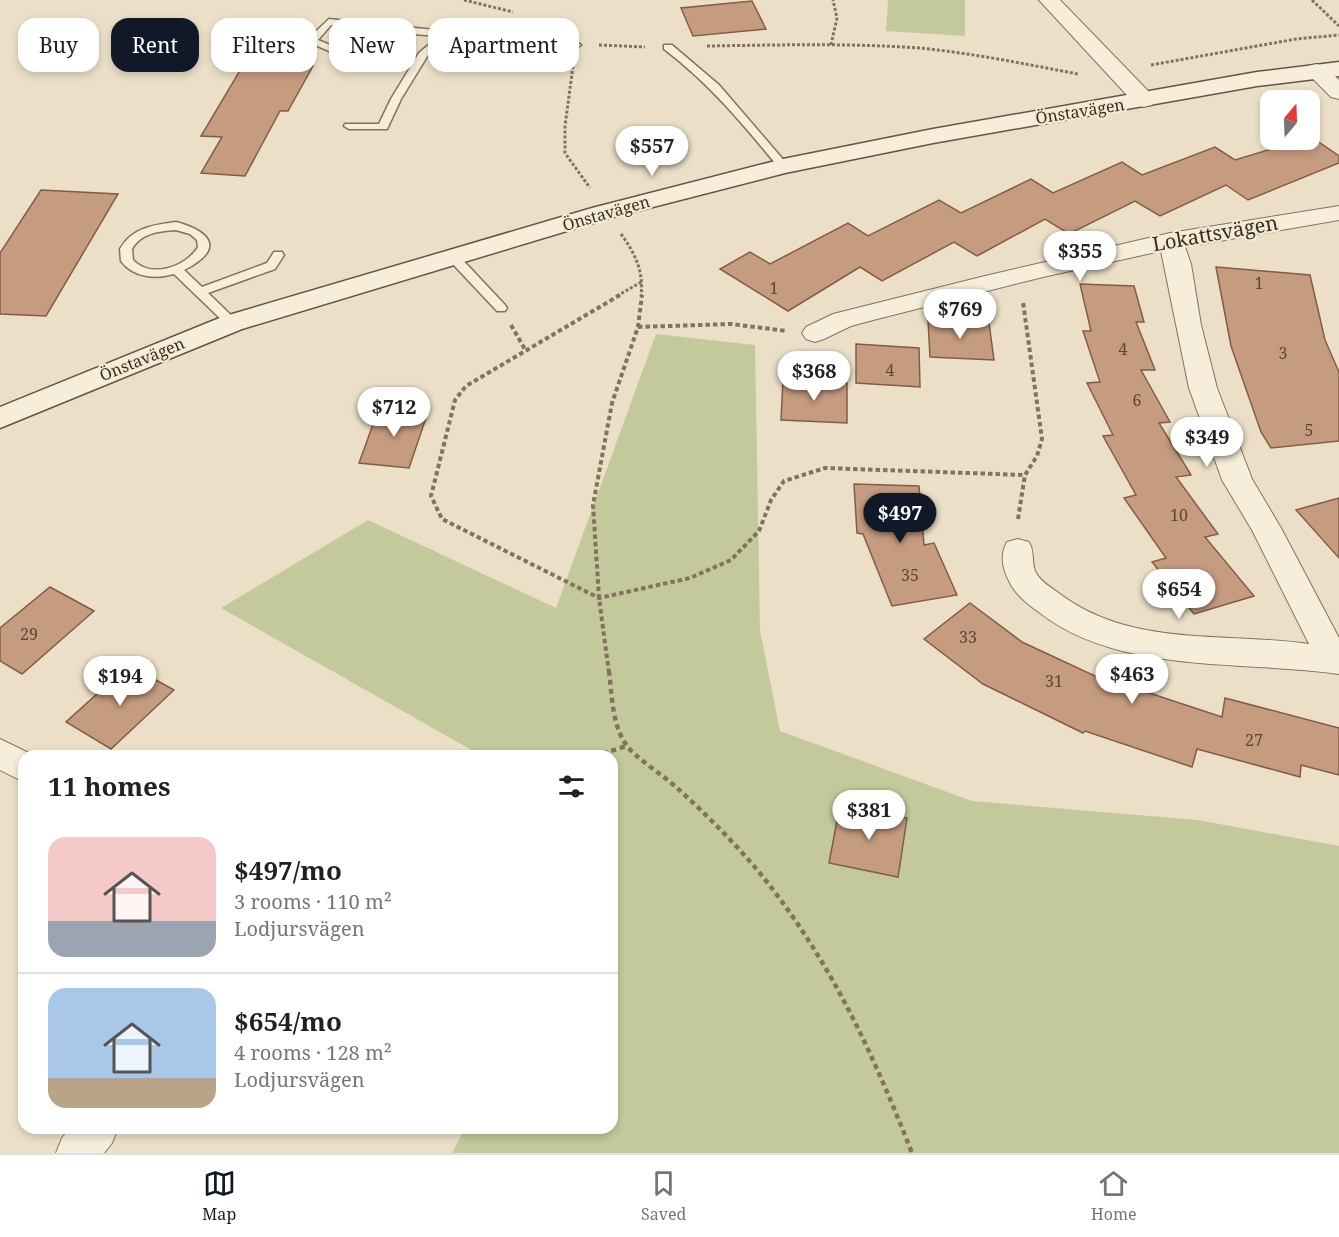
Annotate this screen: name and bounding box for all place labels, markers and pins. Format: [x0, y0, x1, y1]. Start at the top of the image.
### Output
pin: $557 [616, 126, 688, 177]
pin: $355 [1044, 231, 1116, 282]
pin: $769 [924, 289, 996, 340]
pin: $368 [778, 351, 850, 402]
pin: $712 [358, 387, 430, 438]
pin: $349 [1171, 417, 1243, 468]
pin: $497 [864, 493, 936, 544]
pin: $654 [1143, 569, 1215, 620]
pin: $463 [1096, 654, 1168, 705]
pin: $194 [84, 656, 156, 707]
pin: $381 [833, 790, 905, 841]

